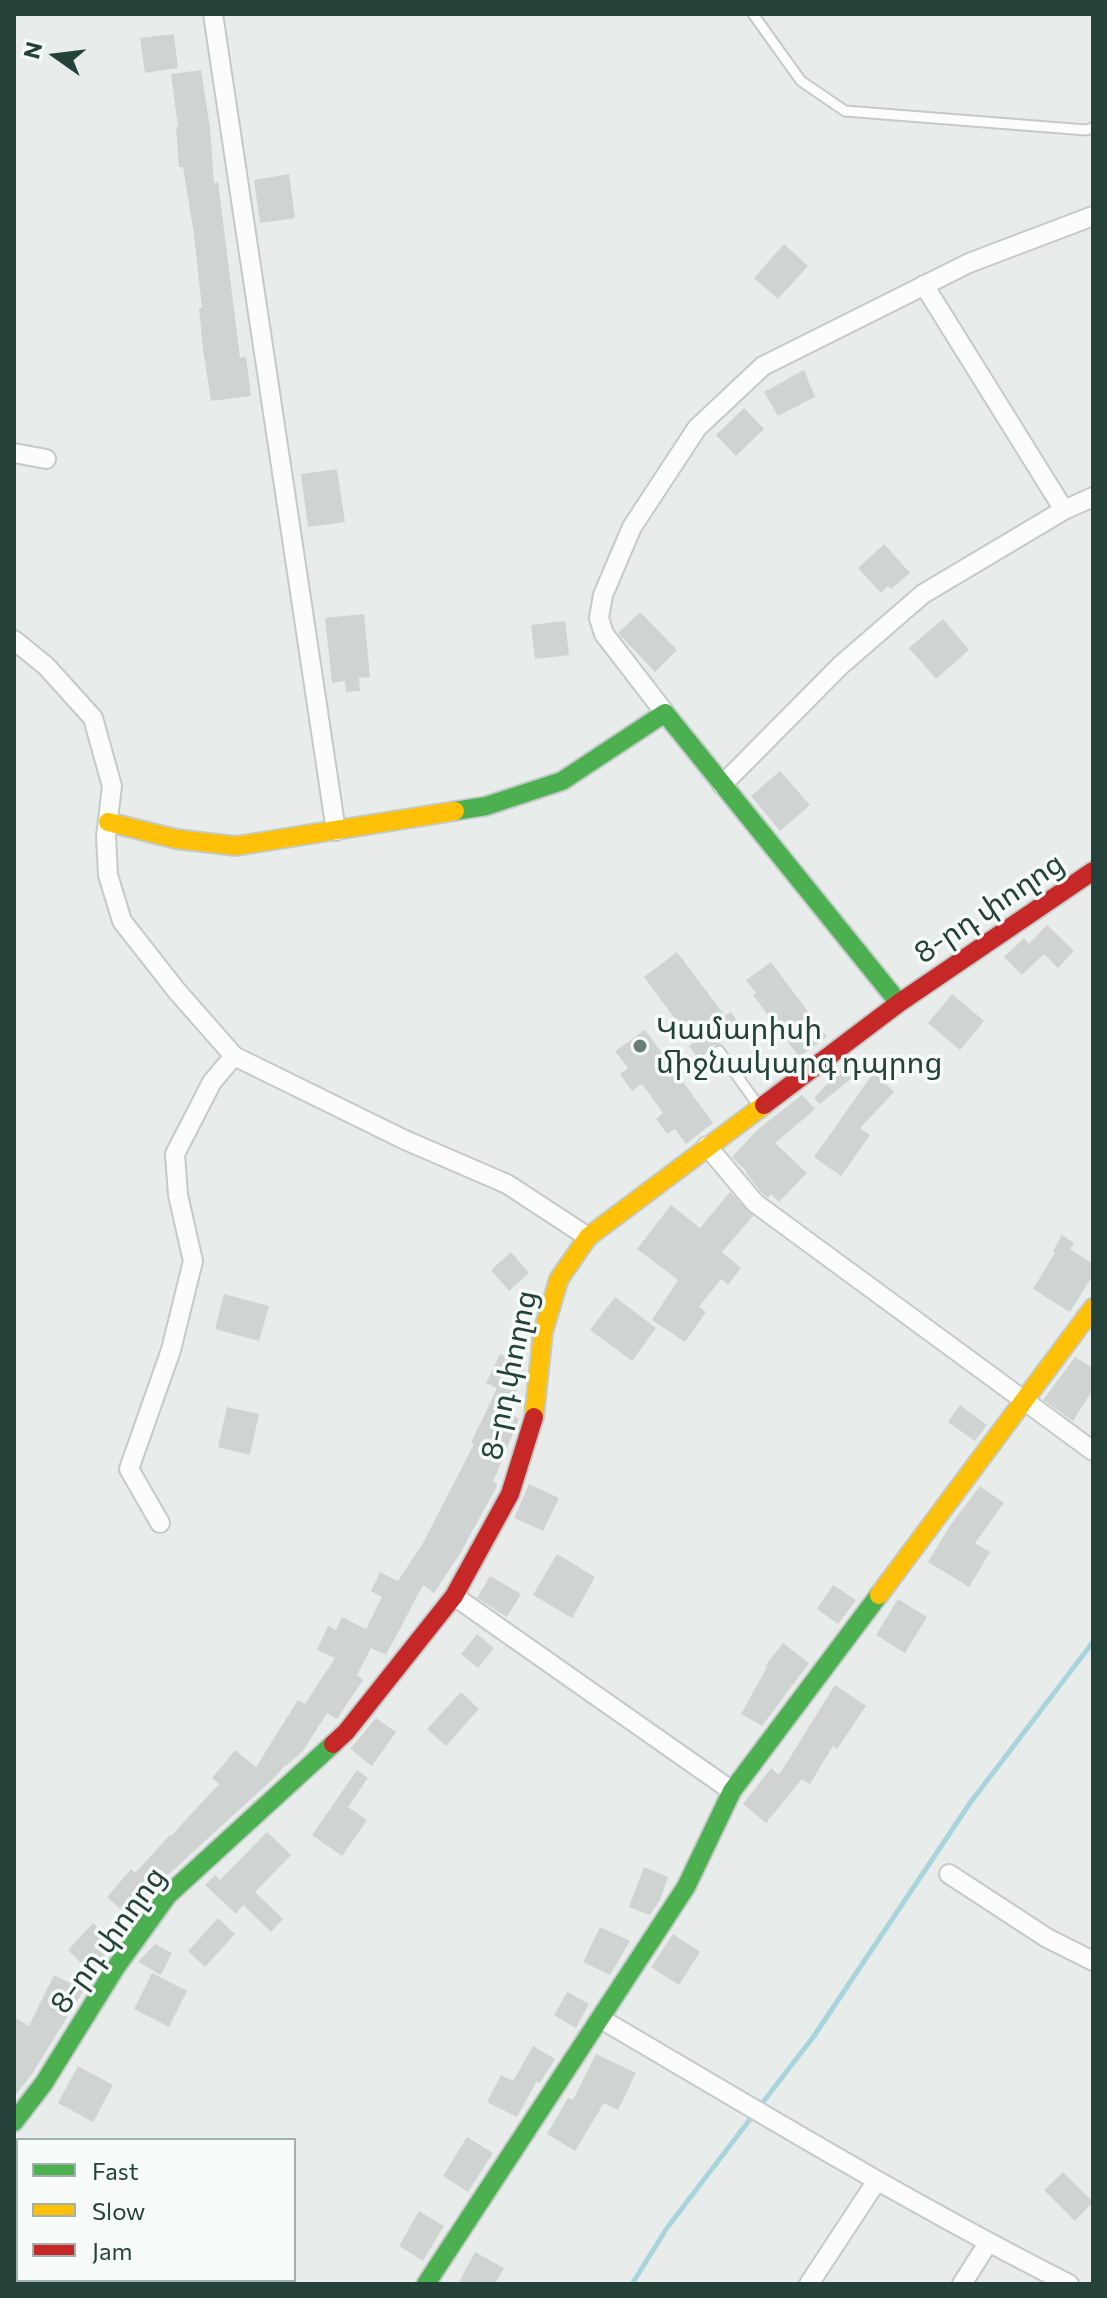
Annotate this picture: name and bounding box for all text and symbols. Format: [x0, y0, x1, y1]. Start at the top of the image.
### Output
north arrow [16, 16, 96, 96]
text: N [17, 39, 47, 61]
street label: 8-րդ փողոց [907, 845, 1071, 971]
place label: Կամարիսի միջնակարգ դպրոց [656, 1011, 942, 1082]
marker: Կամարիսի միջնակարգ դպրոց [631, 1037, 649, 1055]
street label: 8-րդ փողոց [473, 1287, 545, 1463]
street label: 8-րդ փողոց [43, 1860, 173, 2020]
legend [16, 2138, 296, 2282]
text: Fast [92, 2156, 139, 2185]
text: Slow [92, 2196, 145, 2225]
text: Jam [92, 2236, 132, 2265]

